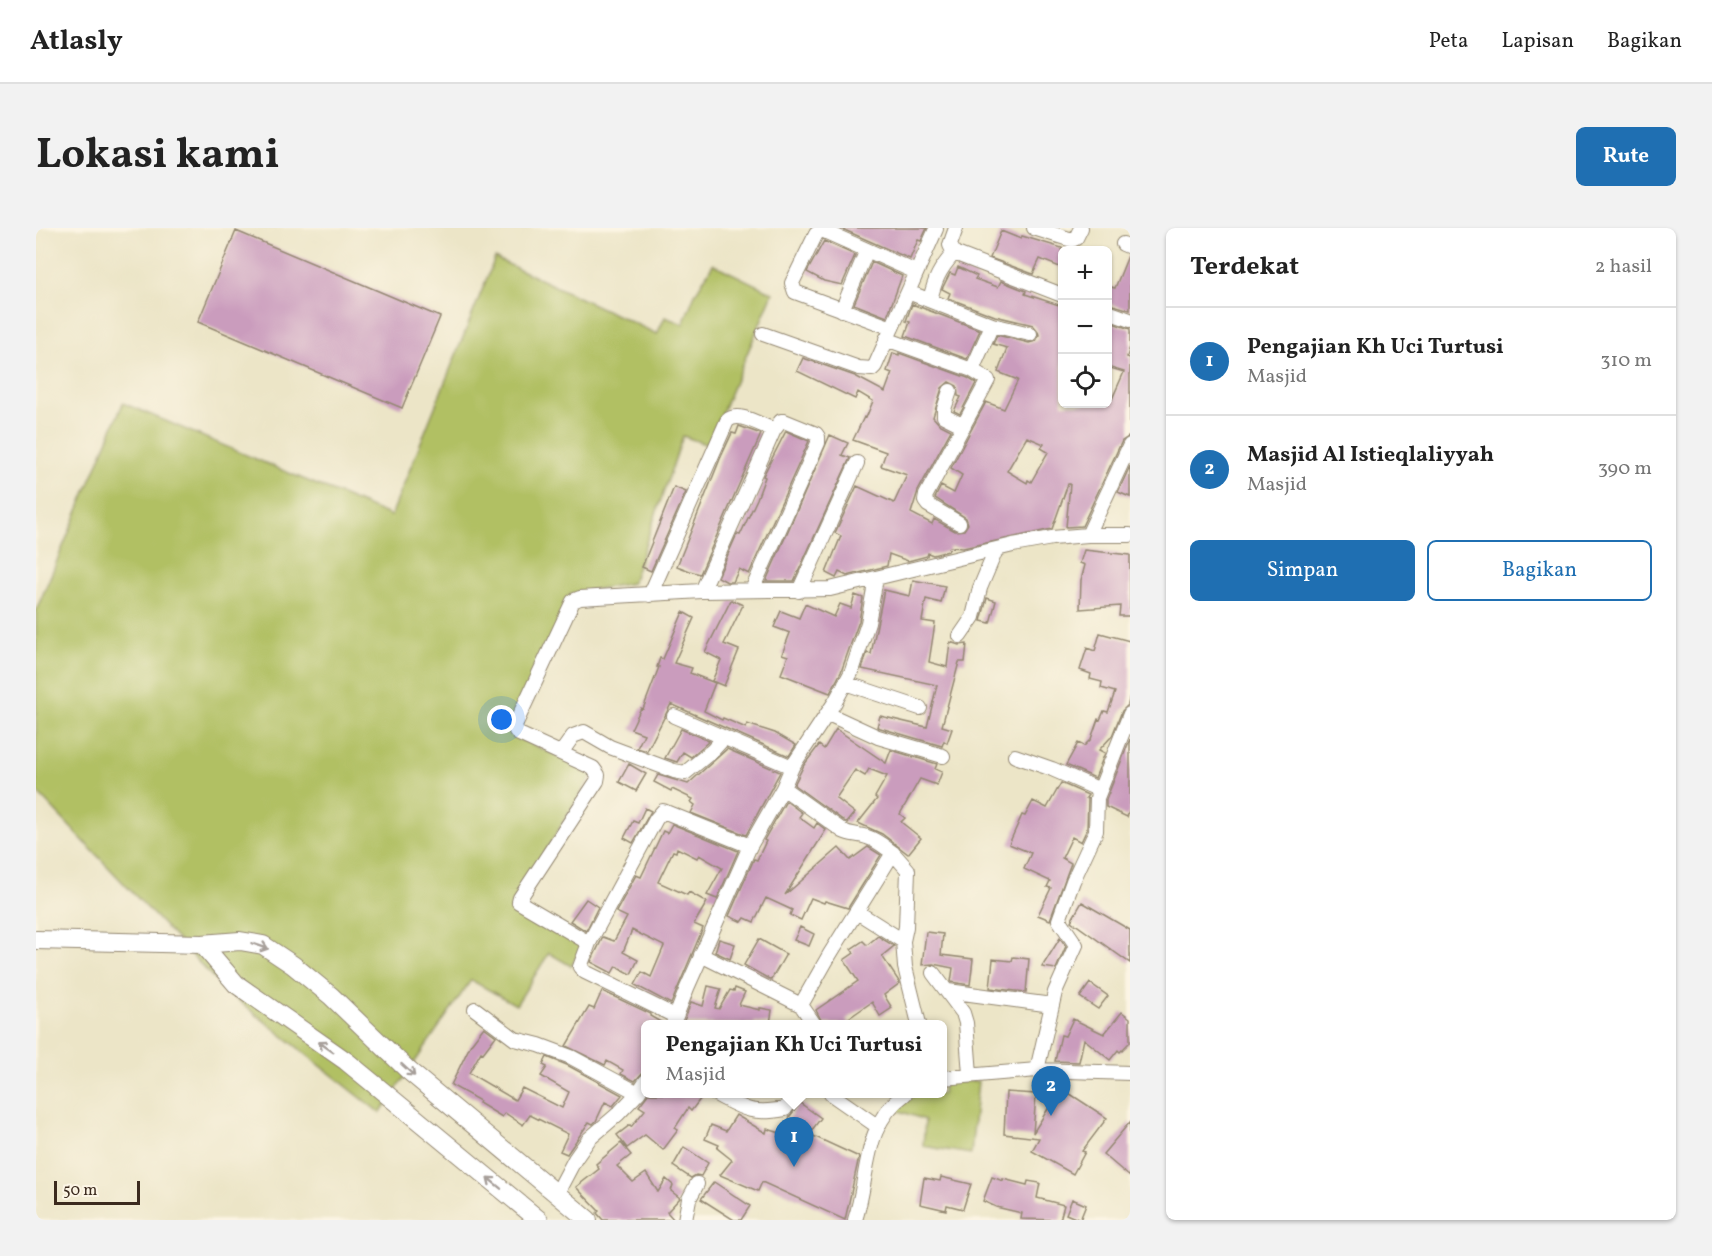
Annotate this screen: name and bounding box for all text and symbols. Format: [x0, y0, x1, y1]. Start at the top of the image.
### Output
text: Atlasly [30, 22, 123, 61]
text: Peta [1429, 27, 1468, 56]
text: Lapisan [1501, 27, 1574, 56]
text: Bagikan [1607, 27, 1682, 56]
text: Lokasi kami [36, 127, 280, 186]
button: Rute [1576, 127, 1676, 186]
map controls [1058, 246, 1112, 408]
button: + [1058, 246, 1112, 300]
text: Terdekat [1190, 249, 1299, 285]
text: 2 hasil [1595, 253, 1652, 281]
button: − [1058, 300, 1112, 354]
text: Pengajian Kh Uci Turtusi [1247, 332, 1504, 363]
text: 1 [1205, 347, 1214, 375]
text: 310 m [1600, 347, 1652, 375]
button: locate [1058, 354, 1112, 408]
text: Masjid [1247, 363, 1307, 391]
text: Masjid Al Istieqlaliyyah [1247, 440, 1494, 471]
text: 2 [1204, 455, 1215, 483]
text: 390 m [1598, 455, 1652, 483]
text: Masjid [1247, 471, 1307, 499]
button: Simpan [1190, 540, 1415, 601]
button: Bagikan [1427, 540, 1652, 601]
your location [487, 705, 516, 734]
one-way arrow [250, 941, 269, 952]
popup [641, 1020, 947, 1098]
text: Pengajian Kh Uci Turtusi [666, 1030, 922, 1061]
one-way arrow [318, 1041, 335, 1053]
text: Masjid [666, 1061, 726, 1089]
one-way arrow [400, 1063, 415, 1077]
pin: 2 [1032, 1066, 1070, 1116]
pin: 1 [774, 1118, 813, 1167]
one-way arrow [487, 1176, 502, 1190]
scale bar [54, 1178, 140, 1206]
text: 50 m [63, 1180, 97, 1202]

